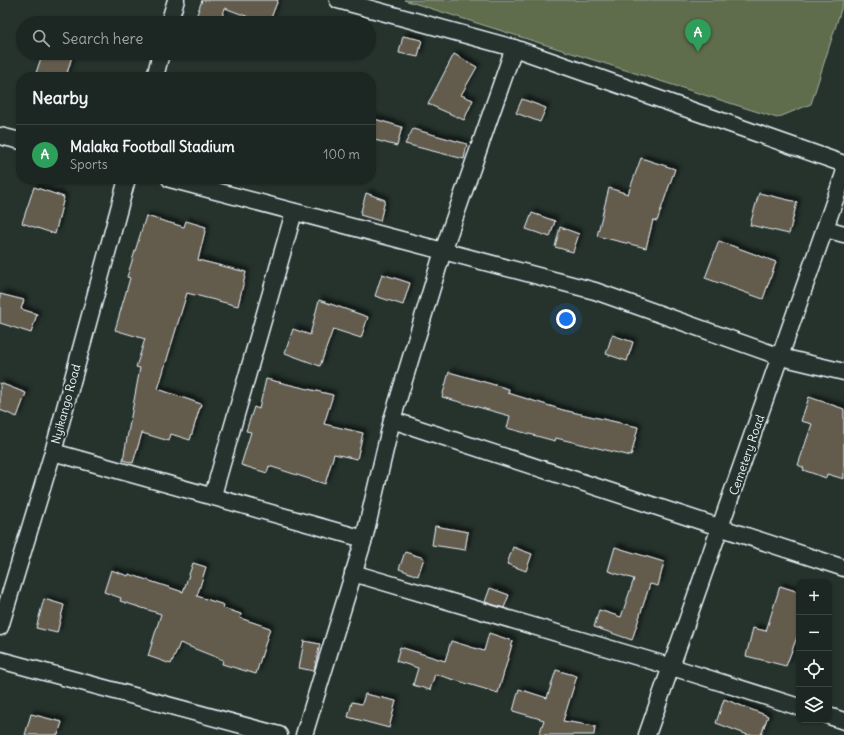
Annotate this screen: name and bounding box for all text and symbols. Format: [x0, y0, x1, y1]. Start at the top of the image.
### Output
search box [16, 16, 376, 60]
pin: A [685, 19, 711, 52]
icon: search [30, 27, 52, 49]
text: Search here [62, 29, 143, 48]
text: Nearby [32, 87, 88, 109]
text: Malaka Football Stadium [70, 137, 235, 156]
text: A [41, 146, 49, 163]
text: 100 m [323, 146, 360, 163]
text: Sports [70, 156, 108, 173]
your location [556, 309, 576, 329]
street label: Nyikango Road [48, 362, 83, 445]
street label: Cemetery Road [726, 413, 767, 497]
map controls [796, 579, 832, 723]
button: + [796, 579, 832, 615]
button: − [796, 615, 832, 651]
button: locate [796, 651, 832, 687]
button: layers [796, 687, 832, 723]

